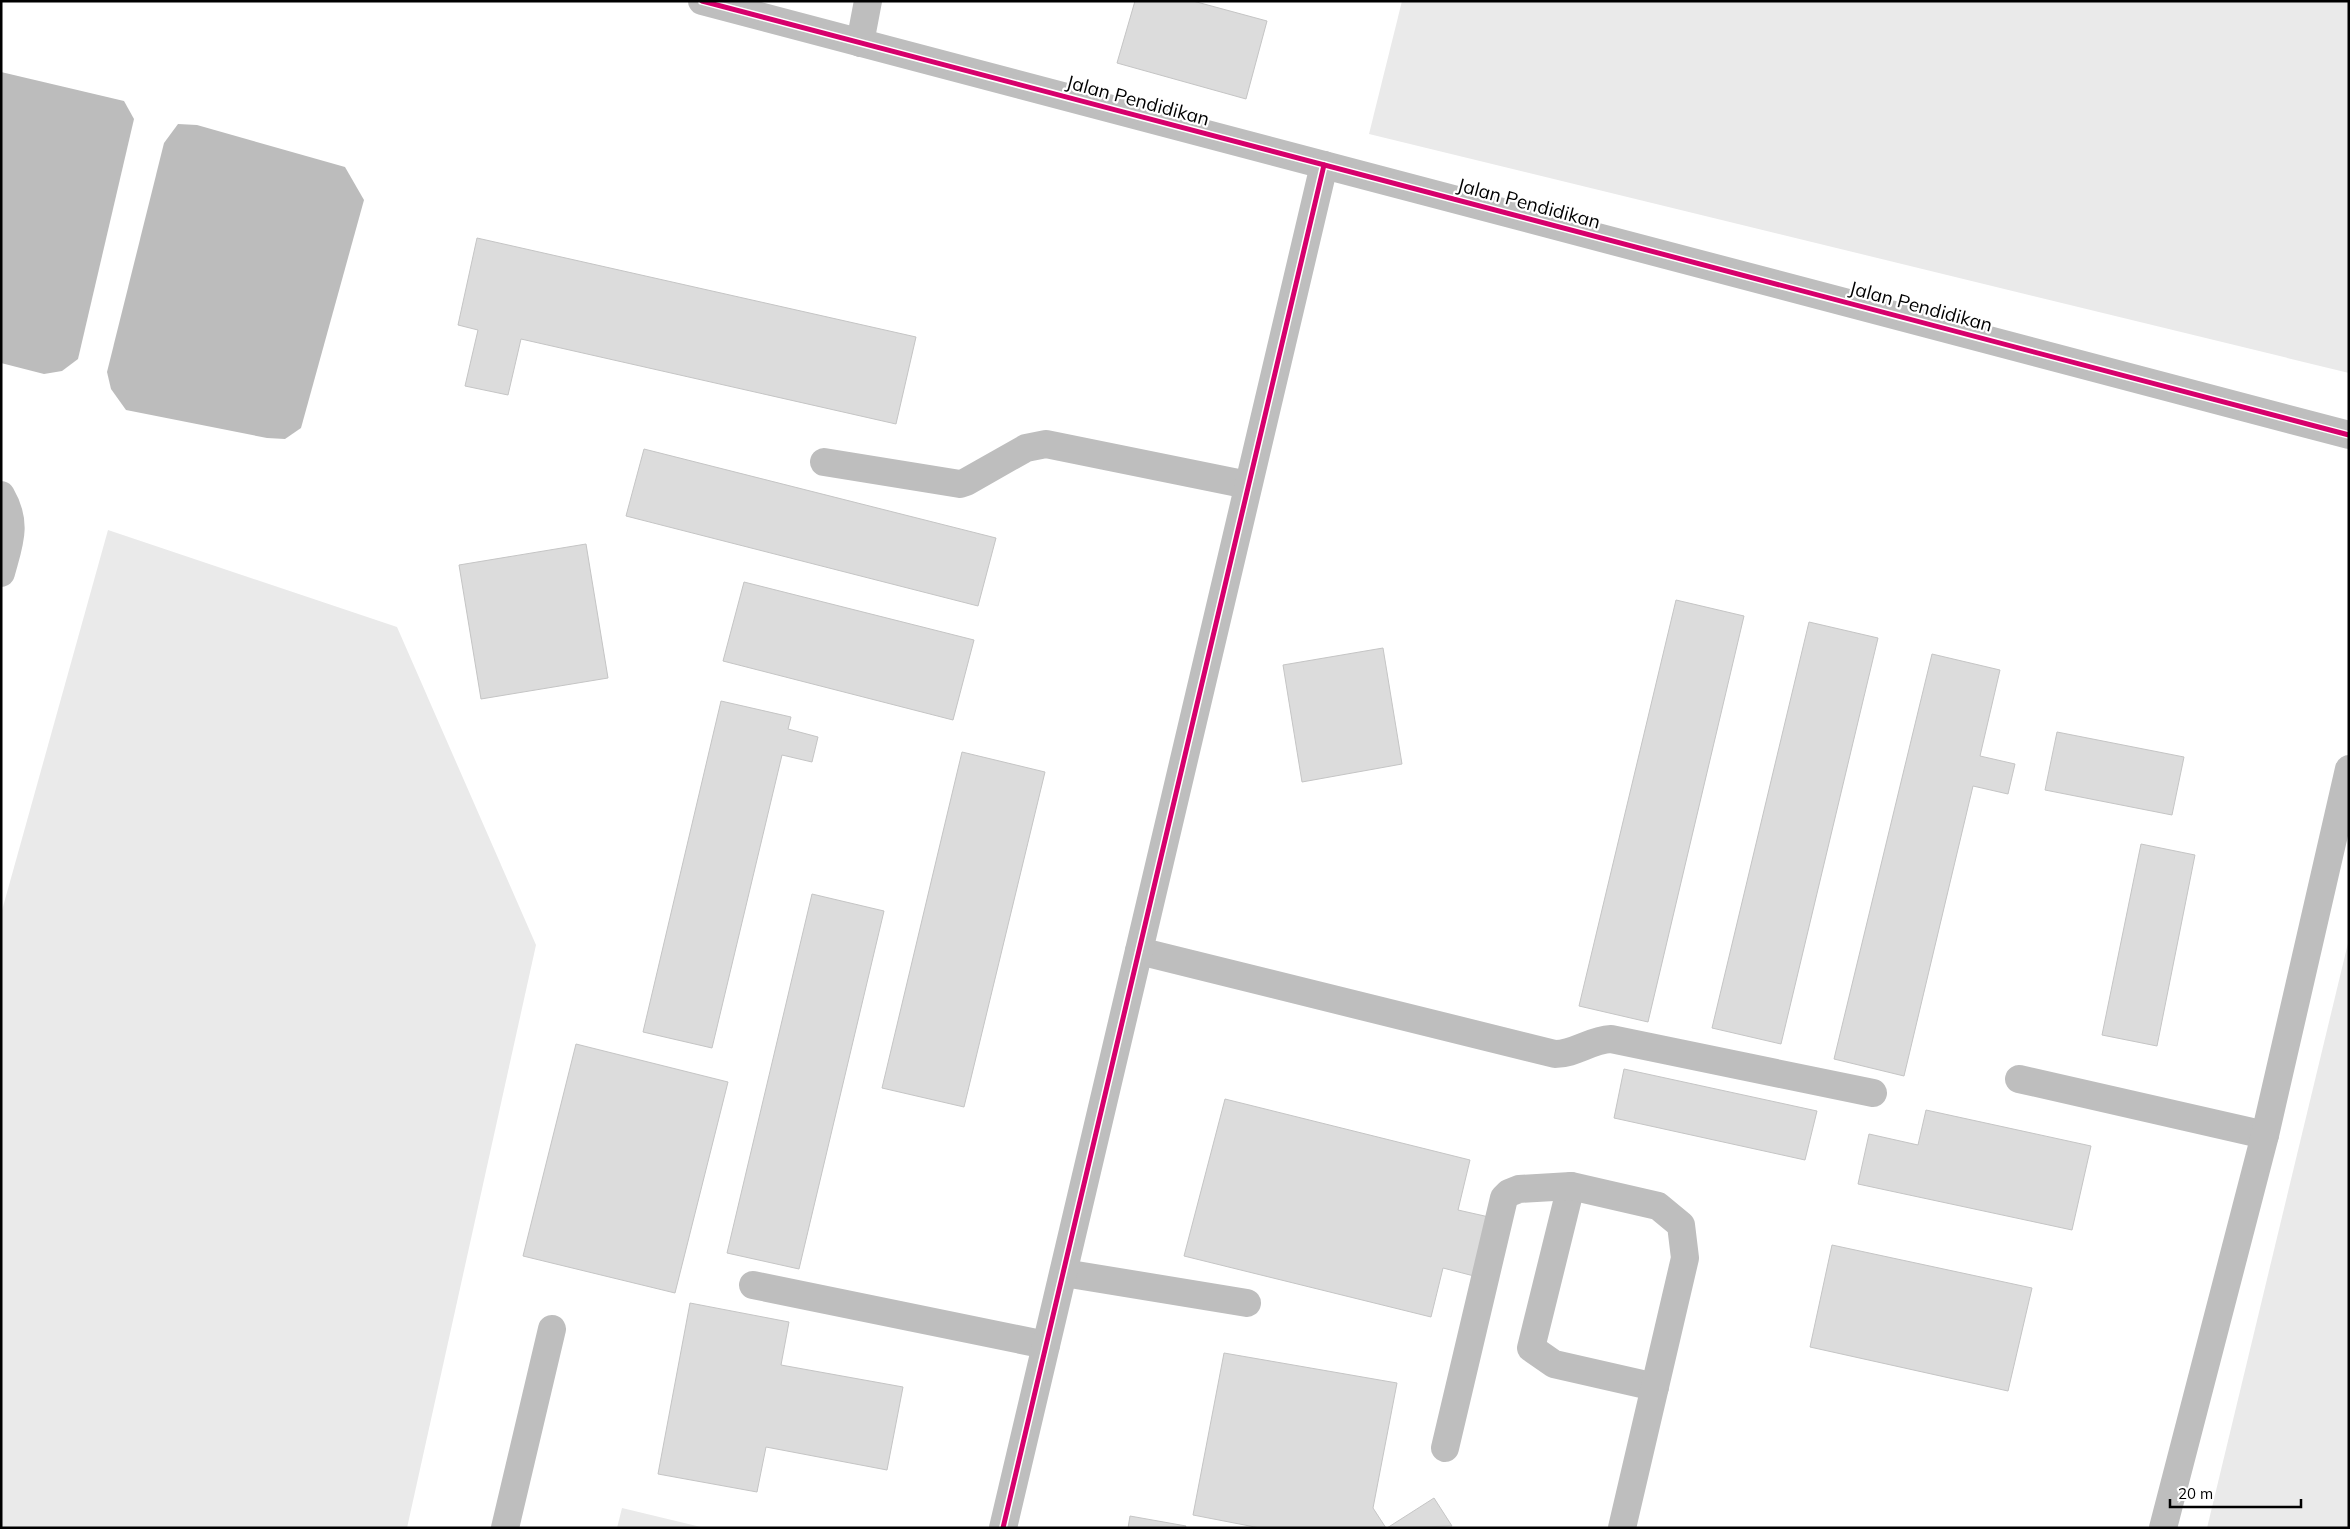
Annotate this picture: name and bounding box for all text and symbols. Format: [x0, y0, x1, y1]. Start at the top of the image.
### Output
street label: Jalan Pendidikan [1064, 69, 1212, 131]
street label: Jalan Pendidikan [1455, 172, 1603, 234]
street label: Jalan Pendidikan [1847, 275, 1995, 337]
scale bar [2170, 1476, 2301, 1508]
text: 20 m [2178, 1484, 2213, 1503]

